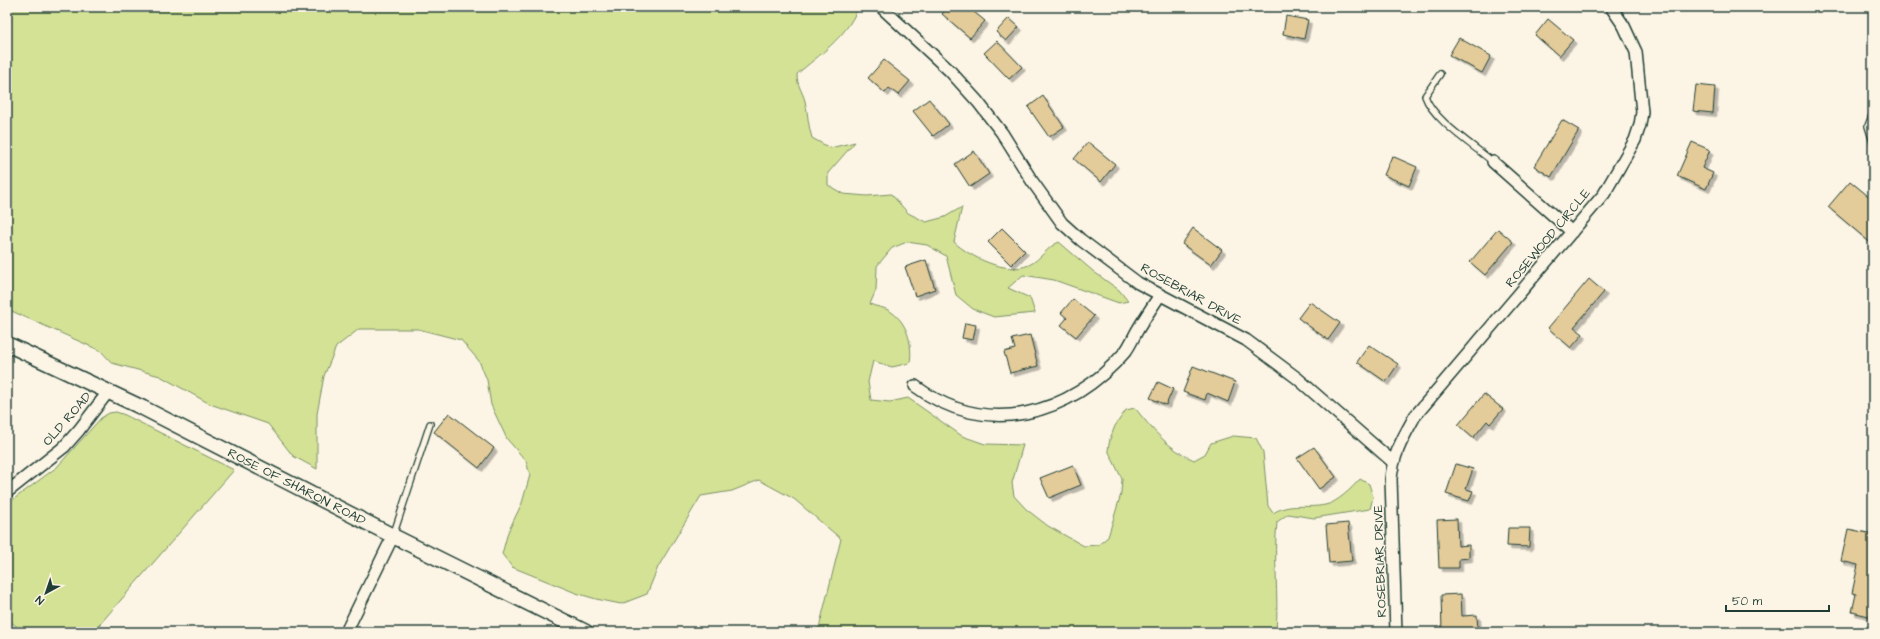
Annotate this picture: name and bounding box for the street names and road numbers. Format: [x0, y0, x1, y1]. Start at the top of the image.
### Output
street label: ROSEWOOD CIRCLE [1501, 185, 1595, 291]
street label: ROSEBRIAR DRIVE [1137, 259, 1245, 329]
street label: OLD ROAD [39, 388, 96, 450]
street label: ROSE OF SHARON ROAD [225, 444, 369, 530]
street label: ROSEBRIAR DRIVE [1369, 504, 1391, 618]

